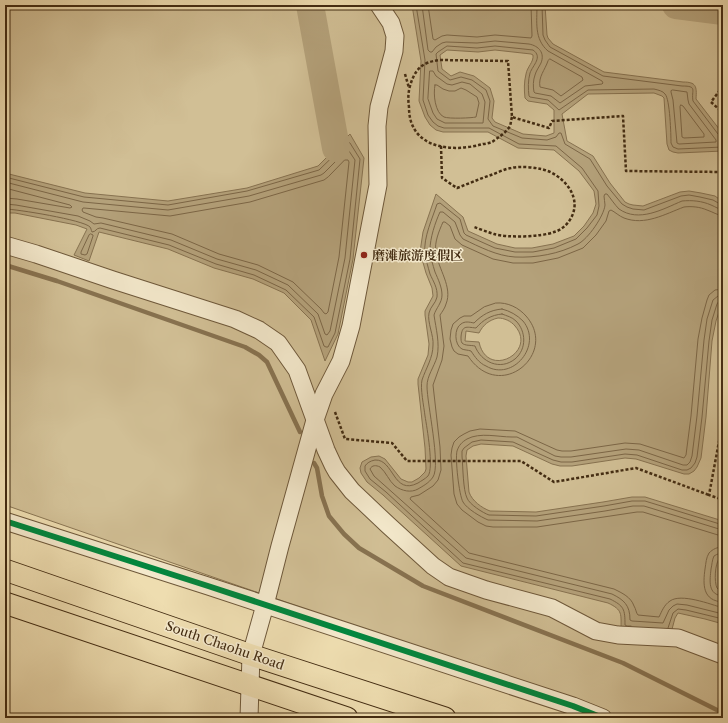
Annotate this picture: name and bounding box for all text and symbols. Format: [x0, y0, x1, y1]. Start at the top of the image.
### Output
place label: 磨滩旅游度假区 [372, 247, 463, 263]
marker: 磨滩旅游度假区 [359, 250, 369, 260]
street label: South Chaohu Road [163, 617, 287, 673]

